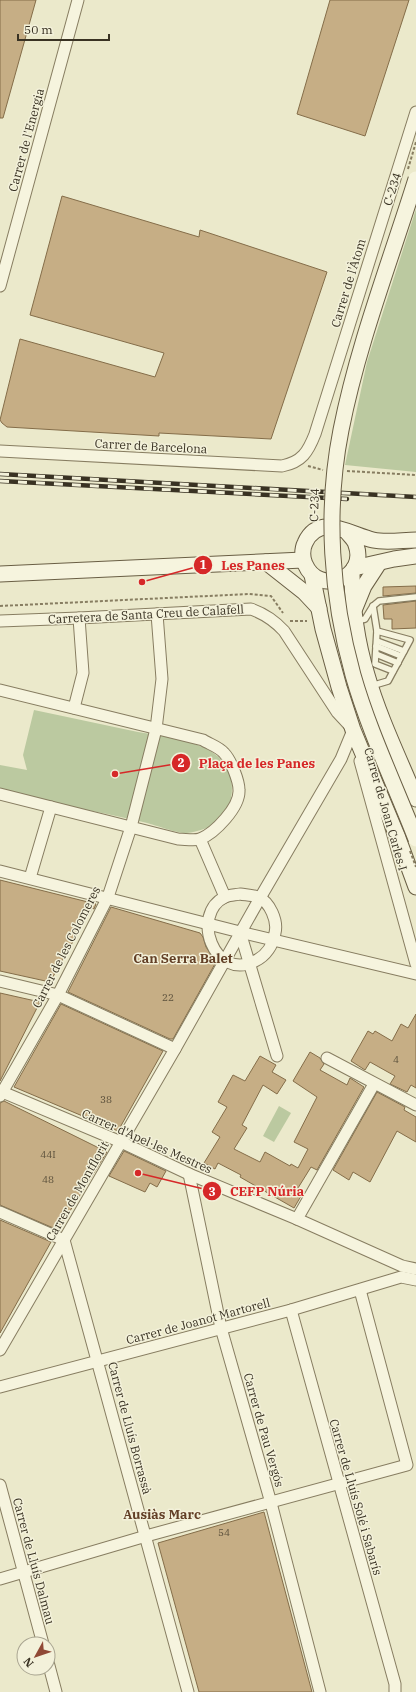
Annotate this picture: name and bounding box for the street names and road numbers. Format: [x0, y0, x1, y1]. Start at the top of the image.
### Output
street label: Carrer de l'Energia [5, 86, 47, 193]
street label: C-234 [380, 171, 404, 207]
street label: Carrer de l'Àtom [327, 236, 369, 329]
street label: Carrer de Barcelona [94, 436, 208, 456]
street label: C-234 [306, 488, 322, 522]
street label: Carretera de Santa Creu de Calafell [48, 601, 245, 627]
street label: Carrer de Joan Carles I [361, 746, 411, 872]
street label: Carrer de les Colomeres [29, 883, 103, 1010]
street label: Carrer d'Apel·les Mestres [79, 1105, 215, 1177]
street label: Carrer de Montflorit [42, 1138, 112, 1244]
street label: Carrer de Joanot Martorell [124, 1294, 272, 1347]
street label: Carrer de Lluís Borrassà [105, 1360, 155, 1496]
street label: Carrer de Pau Vergós [241, 1371, 288, 1489]
street label: Carrer de Lluís Solé i Sabarís [326, 1417, 386, 1577]
street label: Carrer de Lluís Dalmau [10, 1496, 58, 1626]

